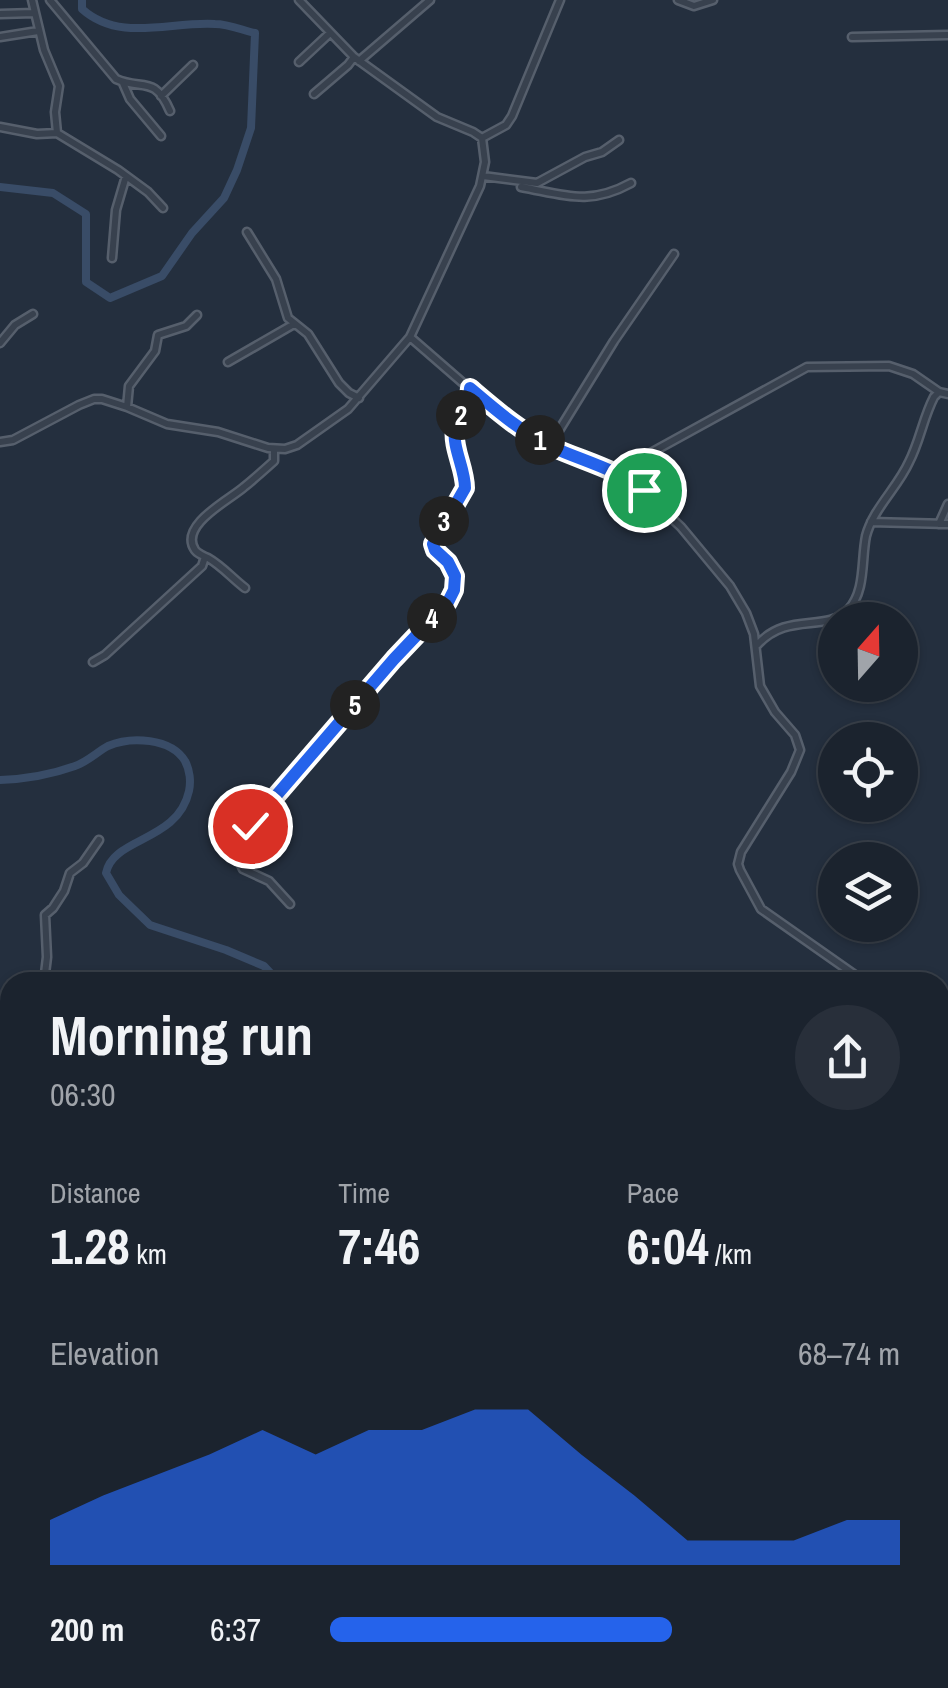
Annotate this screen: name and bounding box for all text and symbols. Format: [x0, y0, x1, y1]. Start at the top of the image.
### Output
pin: 2 [436, 390, 486, 440]
text: 2 [455, 396, 467, 434]
pin: 1 [515, 415, 565, 465]
text: 1 [534, 421, 546, 459]
pin [602, 448, 687, 533]
icon: arrive [617, 463, 672, 518]
pin: 3 [419, 496, 469, 546]
text: 3 [438, 502, 450, 540]
pin: 4 [407, 593, 457, 643]
text: 4 [426, 599, 438, 637]
north arrow [818, 602, 918, 702]
map controls [818, 602, 918, 942]
pin: 5 [330, 680, 380, 730]
text: 5 [349, 686, 361, 724]
button: locate [818, 722, 918, 822]
pin [208, 784, 293, 869]
icon: check [223, 799, 278, 854]
button: layers [818, 842, 918, 942]
text: Morning run [50, 998, 313, 1072]
button: share [795, 1005, 900, 1110]
text: 06:30 [50, 1073, 116, 1116]
text: Distance [50, 1174, 141, 1212]
text: Time [338, 1174, 390, 1212]
text: Pace [627, 1174, 679, 1212]
text: 1.28 [50, 1212, 130, 1280]
text: 7:46 [338, 1212, 420, 1280]
text: 6:04 [627, 1212, 709, 1280]
text: km [130, 1235, 167, 1273]
text: /km [709, 1235, 752, 1273]
text: Elevation [50, 1332, 159, 1375]
text: 68–74 m [798, 1332, 900, 1375]
text: 200 m [50, 1608, 124, 1651]
text: 6:37 [210, 1608, 261, 1651]

